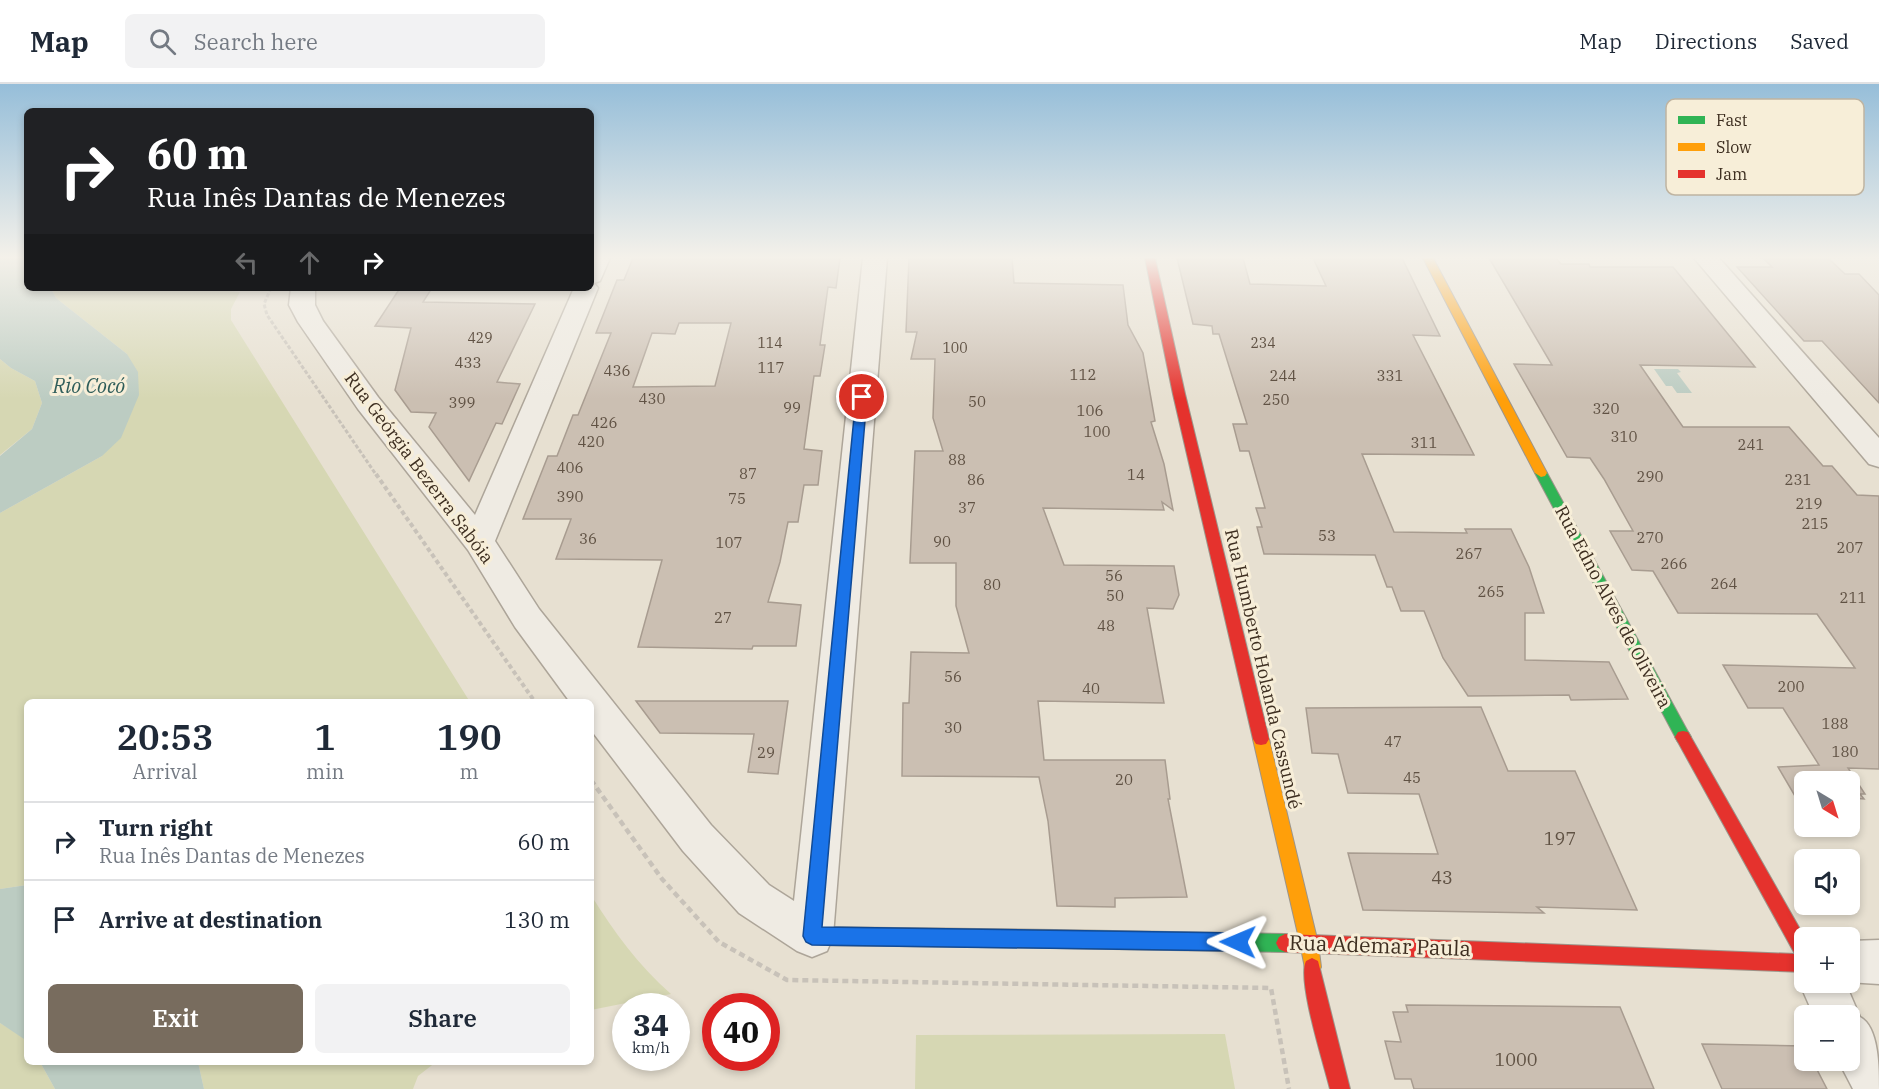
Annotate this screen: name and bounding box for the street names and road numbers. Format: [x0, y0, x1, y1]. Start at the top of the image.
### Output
street label: Rua Geórgia Bezerra Sabóia [340, 367, 499, 568]
street label: Rua Edno Alves de Oliveira [1550, 502, 1677, 712]
street label: Rua Humberto Holanda Cassundé [1220, 526, 1307, 811]
street label: Rua Ademar Paula [1288, 928, 1472, 962]

